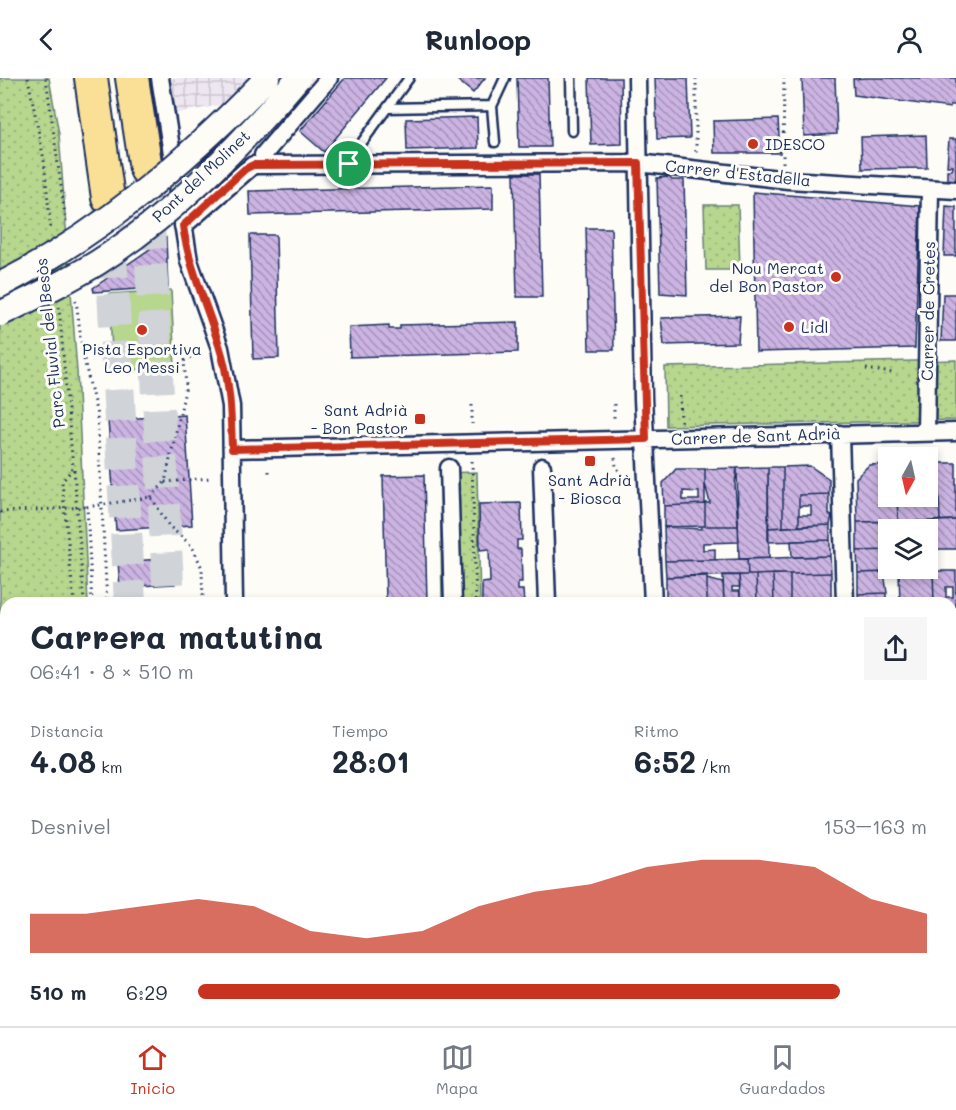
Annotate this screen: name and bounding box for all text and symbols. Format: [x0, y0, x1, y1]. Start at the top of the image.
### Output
text: Runloop [425, 22, 531, 57]
icon: back [30, 23, 63, 56]
icon: person [893, 23, 926, 56]
street label: Pont del Molinet [147, 125, 254, 226]
place label: IDESCO [765, 133, 825, 154]
marker: IDESCO [746, 137, 760, 151]
pin [323, 138, 374, 189]
icon: arrive [332, 147, 365, 180]
street label: Carrer d'Estadella [664, 154, 812, 191]
street label: Carrer de Cretes [916, 241, 939, 381]
street label: Parc Fluvial del Besòs [30, 257, 69, 429]
place label: Nou Mercat del Bon Pastor [709, 257, 824, 296]
marker: Nou Mercat del Bon Pastor [829, 270, 843, 284]
place label: Lidl [801, 316, 828, 337]
marker: Lidl [782, 320, 796, 334]
marker: Pista Esportiva Leo Messi [135, 323, 149, 337]
place label: Pista Esportiva Leo Messi [82, 338, 202, 377]
place label: Sant Adrià - Bon Pastor [311, 399, 408, 438]
marker: Sant Adrià - Bon Pastor [413, 412, 427, 426]
street label: Carrer de Sant Adrià [671, 422, 841, 449]
north arrow [878, 447, 938, 507]
map controls [878, 447, 938, 579]
marker: Sant Adrià - Biosca [583, 454, 597, 468]
place label: Sant Adrià - Biosca [548, 469, 632, 508]
button: layers [878, 519, 938, 579]
text: Carrera matutina [30, 614, 323, 657]
button: share [864, 617, 927, 680]
text: 06:41 · 8 × 510 m [30, 658, 194, 684]
text: Distancia [30, 720, 104, 741]
text: Tiempo [332, 720, 388, 741]
text: Ritmo [634, 720, 678, 741]
text: 4.08 [30, 741, 96, 781]
text: 28:01 [332, 741, 409, 781]
text: 6:52 [634, 741, 696, 781]
text: km [96, 756, 123, 777]
text: /km [696, 756, 731, 777]
text: Desnivel [30, 813, 111, 839]
text: 153–163 m [823, 813, 927, 839]
text: 510 m [30, 979, 86, 1005]
text: 6:29 [126, 979, 167, 1005]
tab: Inicio [130, 1041, 175, 1098]
tab: Mapa [436, 1041, 478, 1098]
tab: Guardados [739, 1041, 826, 1098]

